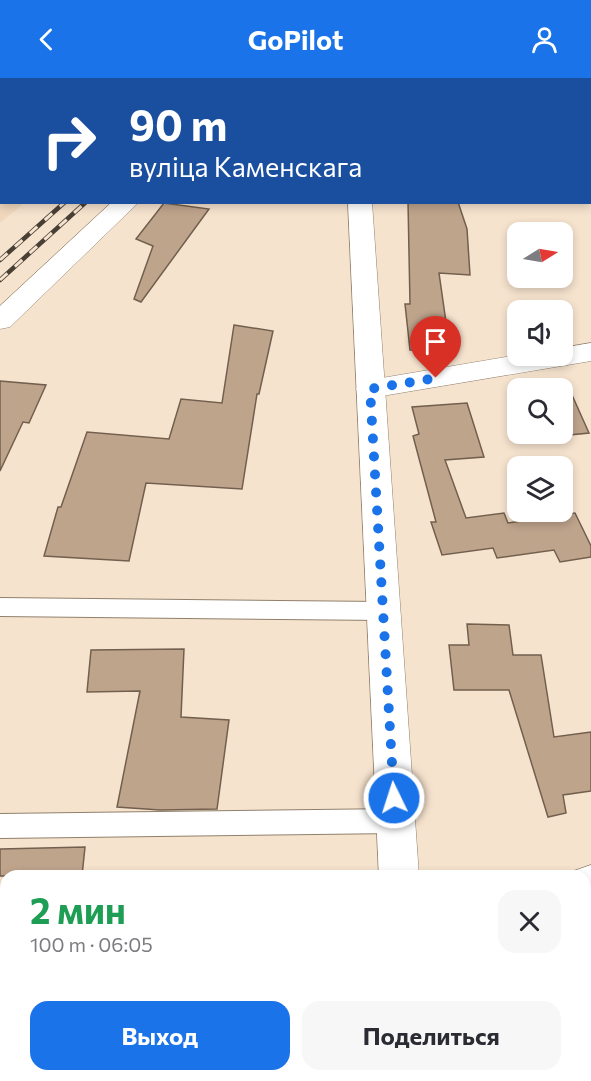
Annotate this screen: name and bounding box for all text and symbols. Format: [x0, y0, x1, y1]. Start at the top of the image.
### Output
icon: back [30, 23, 63, 56]
text: GoPilot [248, 23, 343, 56]
icon: person [528, 23, 561, 56]
text: 90 m [129, 98, 228, 150]
icon: right [30, 102, 108, 180]
text: вуліца Каменскага [129, 150, 362, 183]
north arrow [507, 222, 573, 288]
map controls [507, 222, 573, 522]
button: sound [507, 300, 573, 366]
pin [410, 316, 461, 378]
icon: arrive [419, 325, 452, 358]
button: search [507, 378, 573, 444]
button: layers [507, 456, 573, 522]
position arrow [362, 766, 426, 830]
text: 2 мин [30, 887, 126, 931]
button: close [498, 890, 561, 953]
text: 100 m · 06:05 [30, 932, 153, 956]
button: Выход [30, 1001, 290, 1070]
button: Поделиться [302, 1001, 561, 1070]

